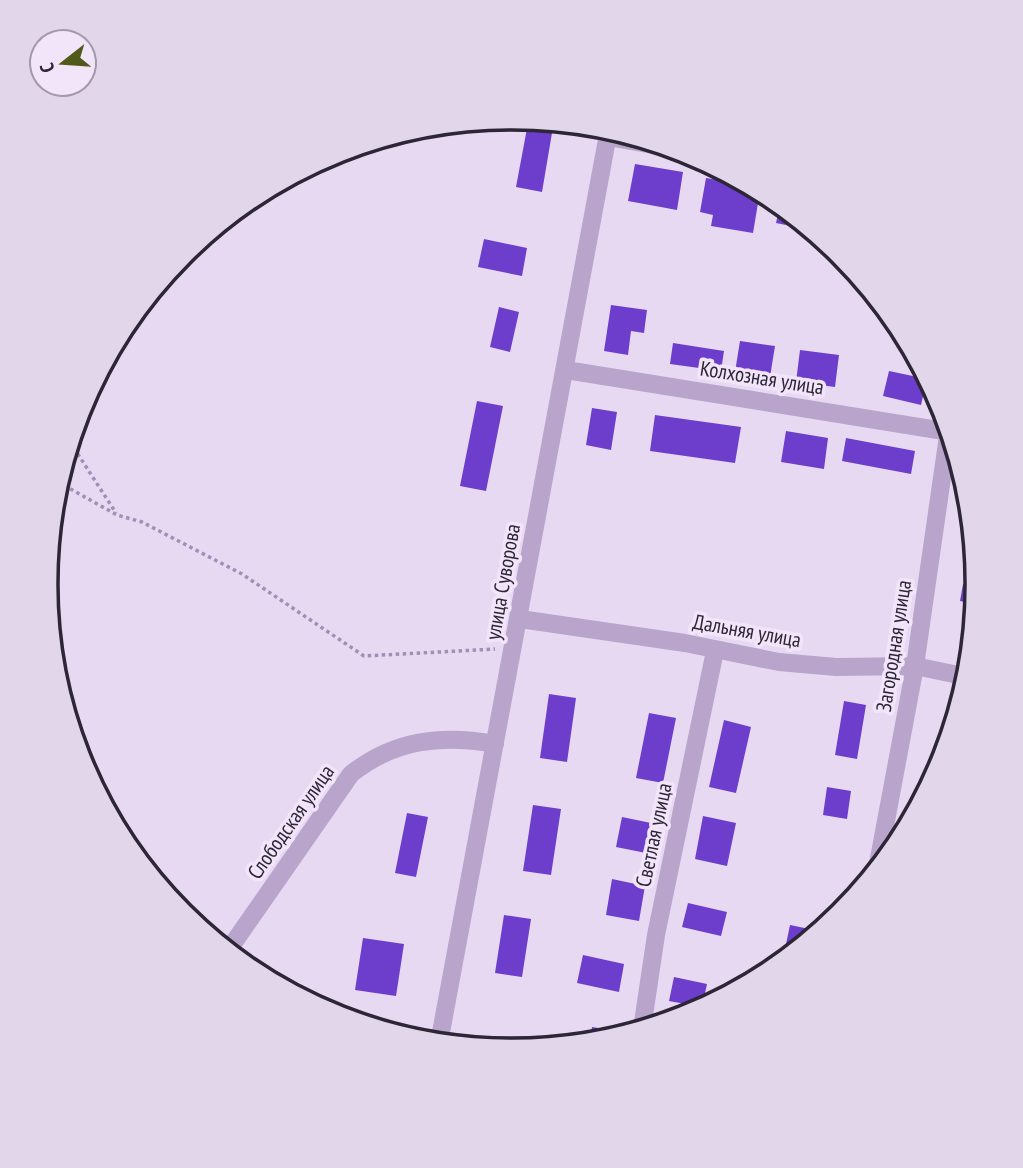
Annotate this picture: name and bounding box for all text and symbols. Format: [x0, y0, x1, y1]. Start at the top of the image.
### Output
north arrow [28, 28, 98, 98]
text: С [34, 60, 59, 76]
street label: Колхозная улица [698, 354, 826, 401]
street label: улица Суворова [479, 522, 526, 642]
street label: Загородная улица [870, 578, 917, 714]
street label: Дальняя улица [691, 608, 803, 653]
street label: Слободская улица [241, 759, 340, 884]
street label: Светлая улица [629, 780, 678, 889]

